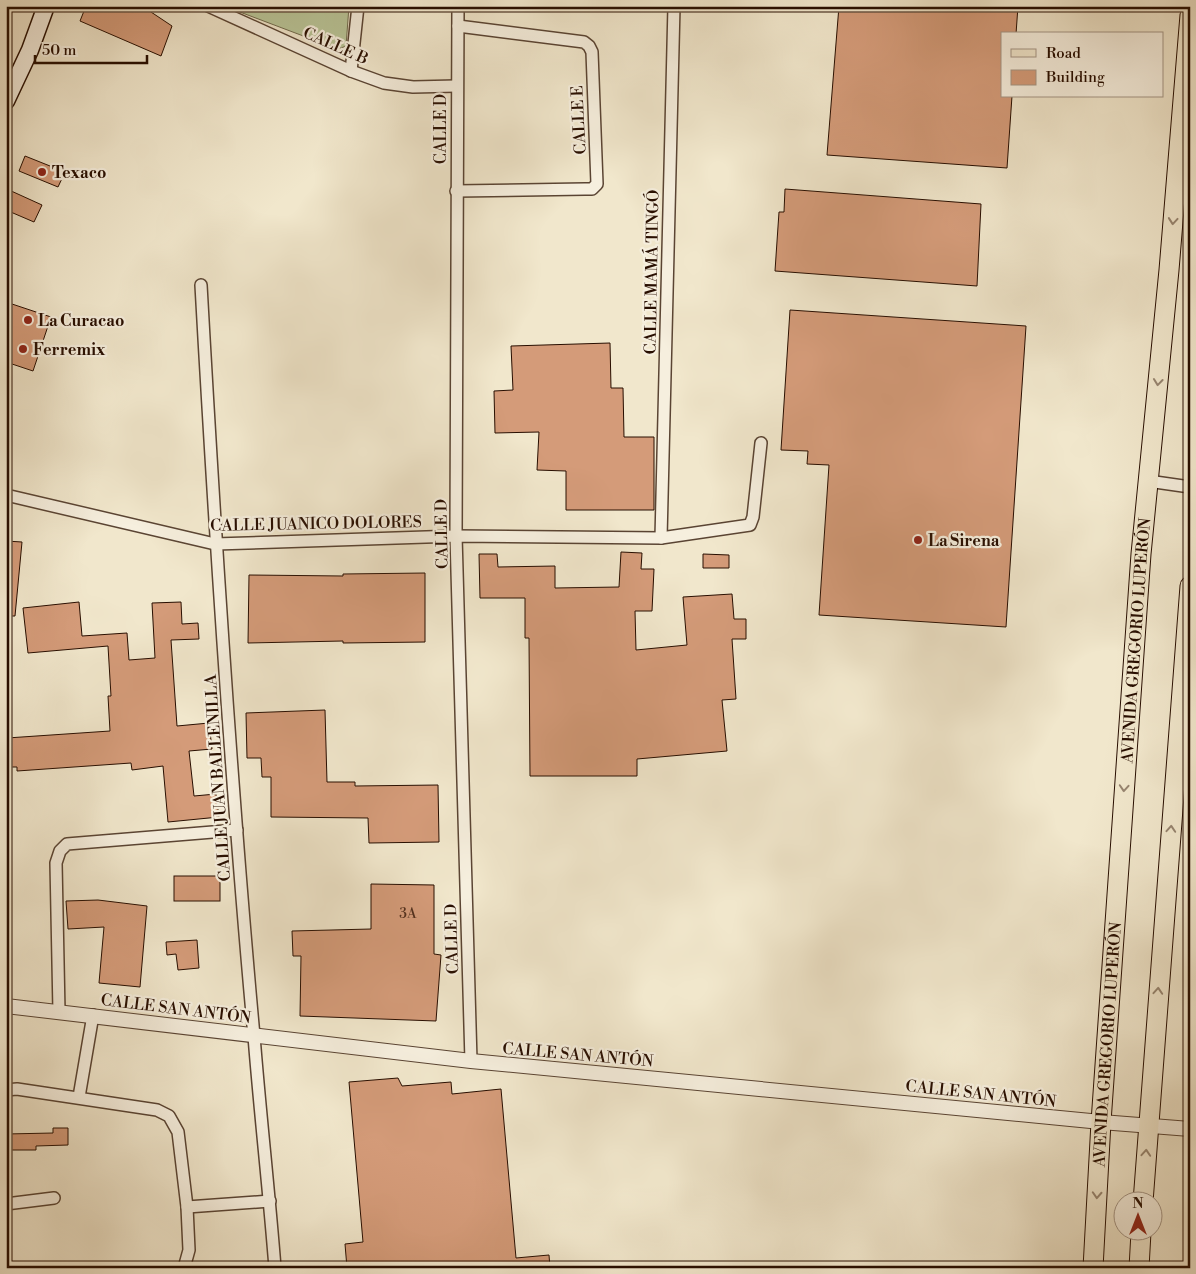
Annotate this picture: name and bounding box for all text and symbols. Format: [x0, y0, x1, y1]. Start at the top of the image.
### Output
street label: CALLE B [300, 23, 371, 69]
scale bar [35, 32, 148, 64]
legend [1001, 32, 1164, 98]
text: 50 m [42, 41, 76, 60]
text: Road [1046, 44, 1081, 63]
text: Building [1045, 68, 1105, 87]
street label: CALLE E [567, 85, 591, 155]
street label: CALLE D [431, 94, 451, 164]
place label: Texaco [52, 163, 106, 183]
marker: Texaco [36, 166, 48, 178]
street label: CALLE MAMÁ TINGÓ [639, 189, 663, 355]
one-way arrow [1168, 217, 1179, 225]
place label: La Curacao [38, 311, 124, 331]
marker: La Curacao [22, 314, 34, 326]
place label: Ferremix [33, 340, 106, 360]
marker: Ferremix [17, 343, 29, 355]
one-way arrow [1153, 379, 1164, 387]
street label: CALLE D [431, 499, 453, 569]
street label: CALLE JUANICO DOLORES [210, 512, 422, 536]
street label: AVENIDA GREGORIO LUPERÓN [1117, 517, 1156, 765]
place label: La Sirena [928, 531, 1000, 551]
marker: La Sirena [912, 534, 924, 546]
street label: CALLE JUAN BALLENILLA [201, 673, 235, 882]
one-way arrow [1119, 785, 1130, 793]
one-way arrow [1165, 825, 1176, 833]
street label: CALLE D [441, 903, 463, 974]
house number: 3A [399, 905, 417, 923]
street label: AVENIDA GREGORIO LUPERÓN [1089, 921, 1126, 1169]
one-way arrow [1153, 987, 1164, 995]
street label: CALLE SAN ANTÓN [100, 988, 253, 1028]
street label: CALLE SAN ANTÓN [502, 1036, 654, 1072]
street label: CALLE SAN ANTÓN [905, 1074, 1058, 1112]
one-way arrow [1141, 1149, 1152, 1157]
one-way arrow [1091, 1191, 1102, 1199]
north arrow [1114, 1192, 1164, 1242]
text: N [1132, 1195, 1144, 1213]

